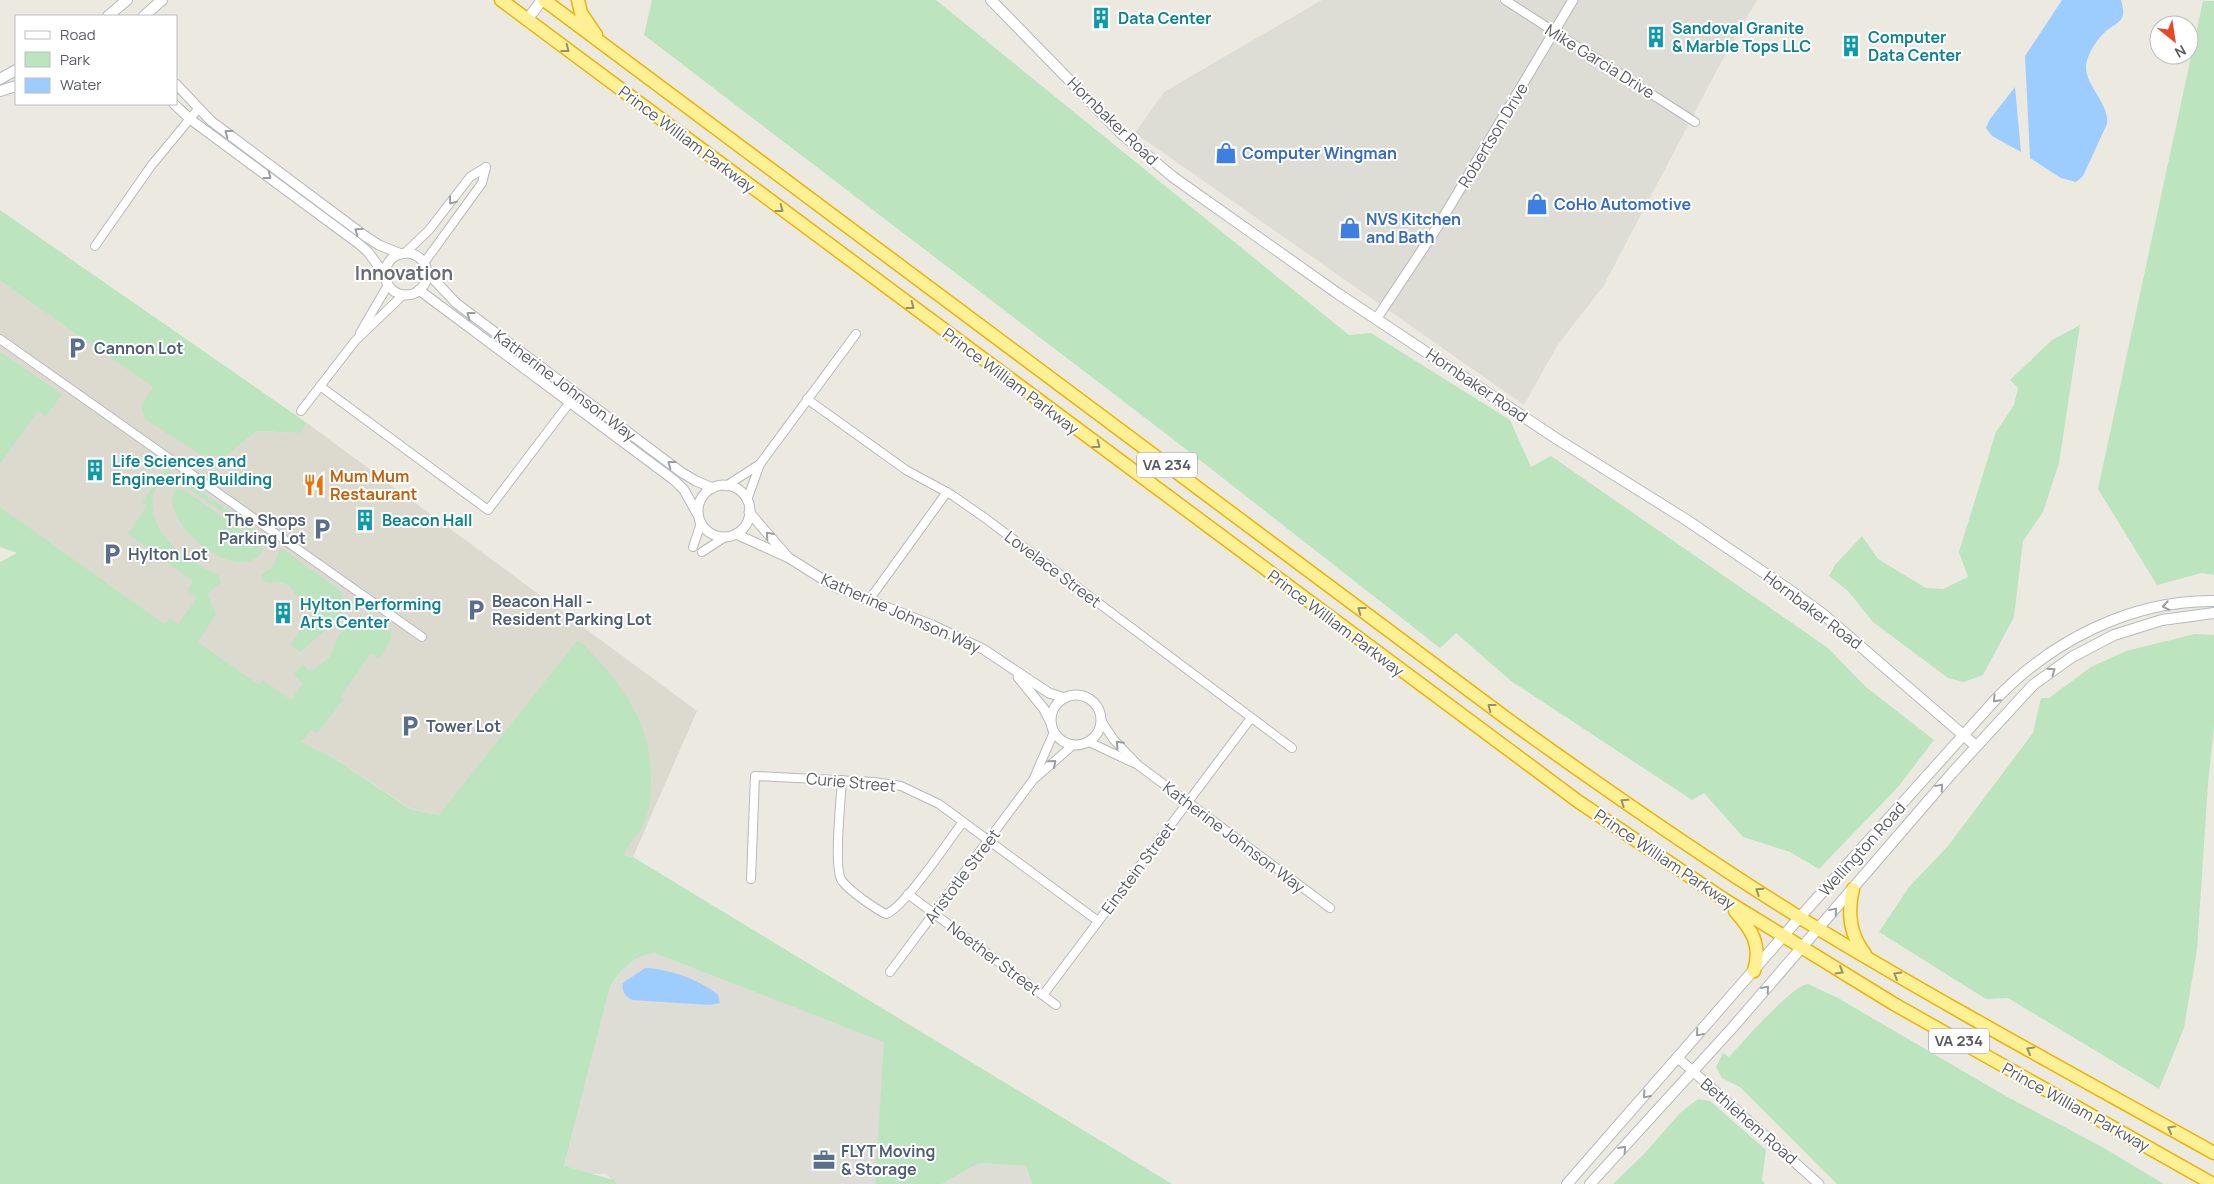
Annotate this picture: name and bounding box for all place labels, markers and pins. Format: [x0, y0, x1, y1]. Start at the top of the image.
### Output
building icon: Data Center [1088, 5, 1114, 31]
place label: Data Center [1118, 7, 1212, 29]
place label: Sandoval Granite & Marble Tops LLC [1672, 17, 1811, 57]
building icon: Sandoval Granite & Marble Tops LLC [1643, 24, 1669, 50]
place label: Computer Data Center [1868, 26, 1962, 66]
building icon: Computer Data Center [1838, 33, 1864, 59]
shop icon: Computer Wingman [1213, 140, 1239, 166]
place label: Computer Wingman [1242, 142, 1397, 164]
shop icon: CoHo Automotive [1524, 191, 1550, 217]
place label: CoHo Automotive [1554, 193, 1692, 215]
place label: NVS Kitchen and Bath [1366, 208, 1461, 248]
shop icon: NVS Kitchen and Bath [1337, 215, 1363, 241]
parking icon: Cannon Lot [64, 335, 90, 361]
place label: Cannon Lot [94, 337, 183, 359]
place label: Life Sciences and Engineering Building [112, 450, 272, 490]
building icon: Life Sciences and Engineering Building [82, 457, 108, 483]
place label: Mum Mum Restaurant [330, 465, 417, 505]
restaurant icon: Mum Mum Restaurant [301, 472, 327, 498]
building icon: Beacon Hall [352, 507, 378, 533]
place label: The Shops Parking Lot [219, 509, 306, 549]
place label: Beacon Hall [382, 509, 473, 531]
parking icon: The Shops Parking Lot [309, 516, 335, 542]
parking icon: Hylton Lot [99, 541, 125, 567]
place label: Hylton Lot [128, 543, 208, 565]
place label: Beacon Hall - Resident Parking Lot [492, 590, 652, 630]
place label: Hylton Performing Arts Center [300, 593, 441, 633]
parking icon: Beacon Hall - Resident Parking Lot [463, 597, 489, 623]
building icon: Hylton Performing Arts Center [270, 600, 296, 626]
parking icon: Tower Lot [397, 713, 423, 739]
place label: Tower Lot [426, 715, 501, 737]
place label: FLYT Moving & Storage [841, 1140, 935, 1180]
office icon: FLYT Moving & Storage [811, 1147, 837, 1173]

